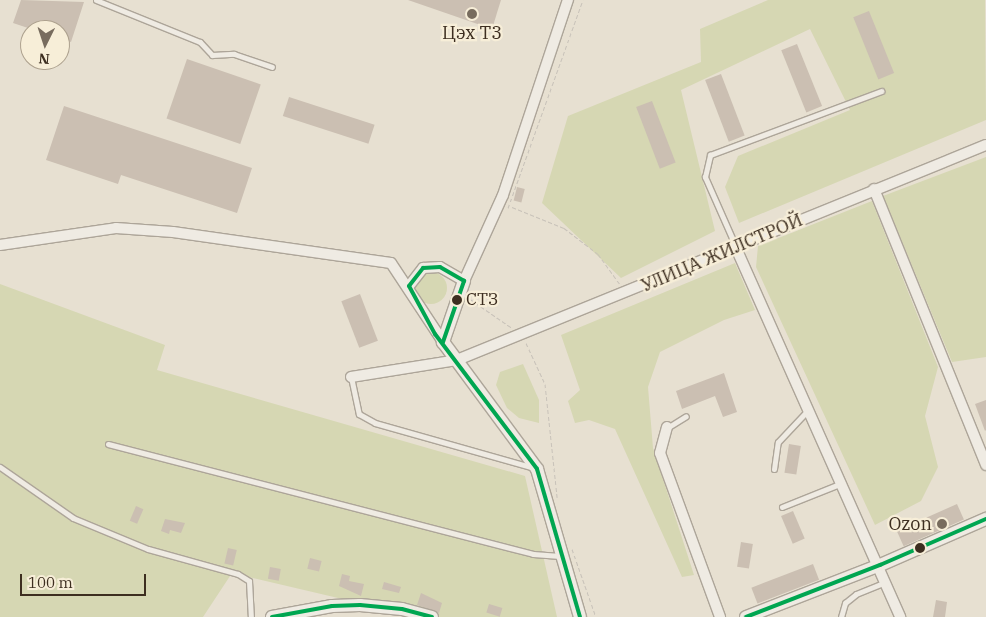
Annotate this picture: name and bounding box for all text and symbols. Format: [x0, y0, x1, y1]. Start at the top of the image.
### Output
marker: Цэх Т3 [466, 8, 478, 20]
north arrow [20, 20, 70, 70]
place label: Цэх Т3 [442, 22, 502, 44]
text: N [38, 50, 50, 68]
street label: УЛИЦА ЖИЛСТРОЙ [638, 209, 806, 297]
place label: СТЗ [466, 290, 498, 310]
marker: СТЗ [452, 295, 462, 305]
place label: Ozon [888, 513, 932, 535]
marker: Ozon [936, 518, 948, 530]
unlabelled marker [915, 543, 925, 553]
scale bar [22, 564, 149, 596]
text: 100 m [28, 573, 73, 592]

